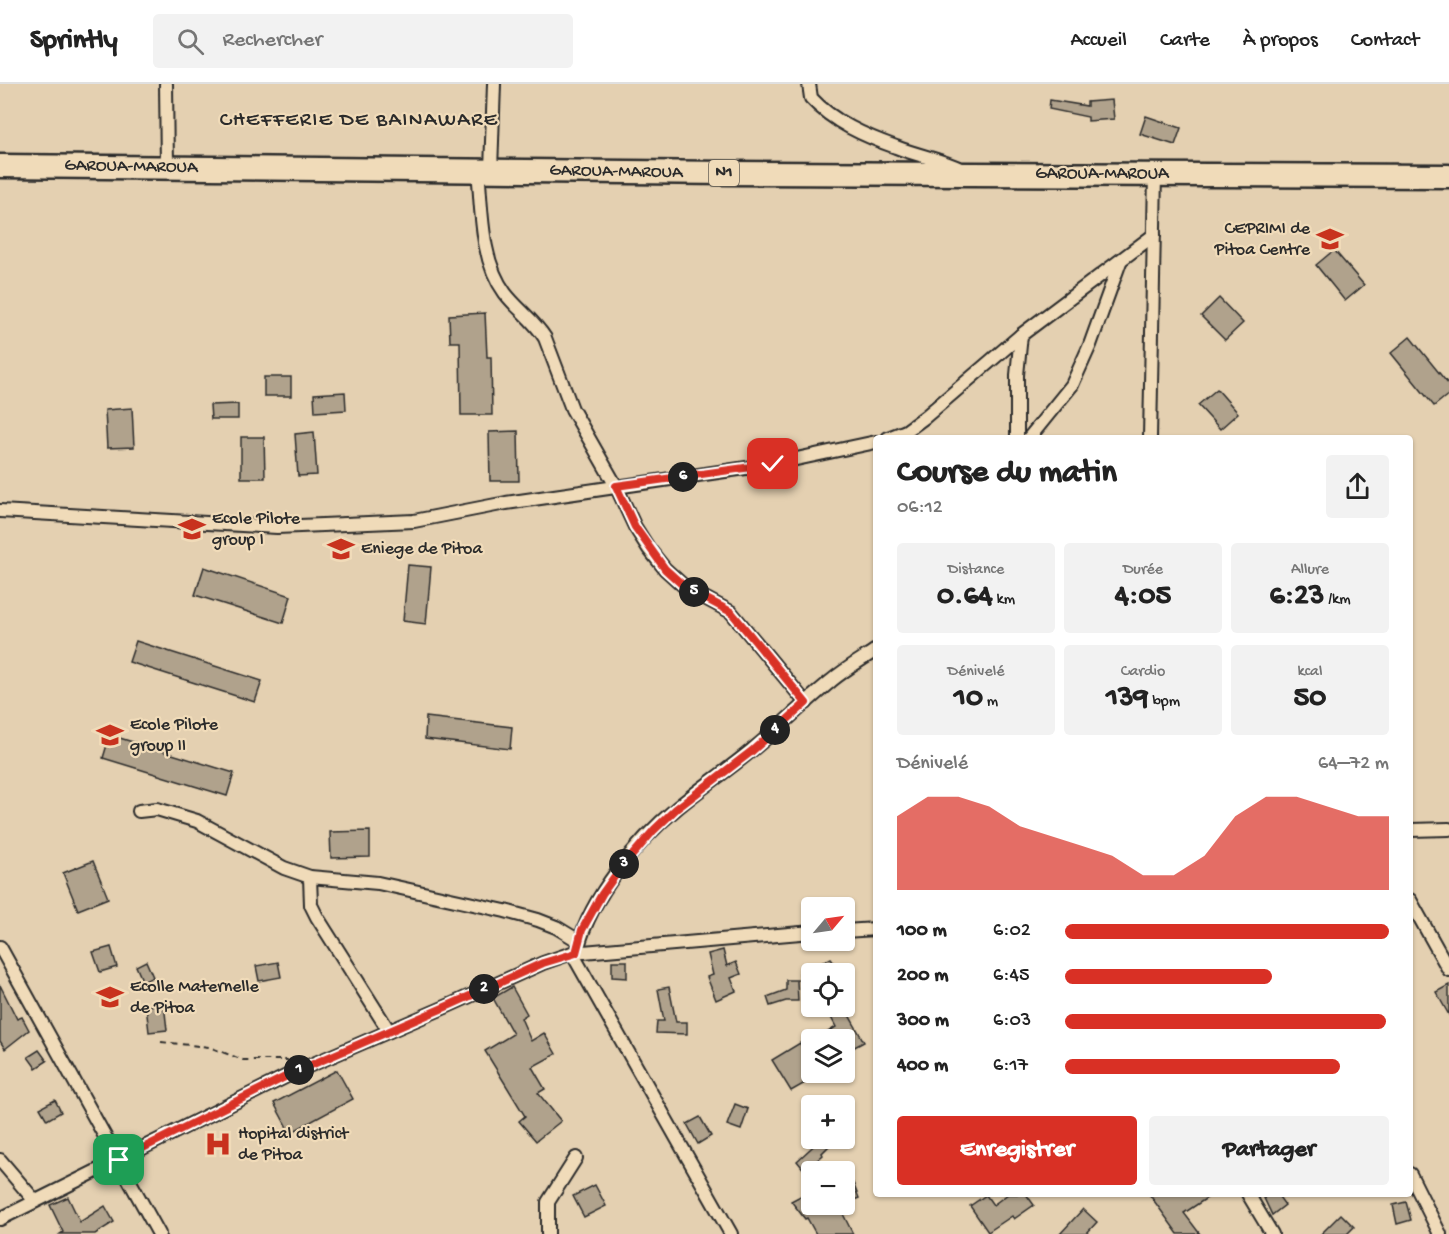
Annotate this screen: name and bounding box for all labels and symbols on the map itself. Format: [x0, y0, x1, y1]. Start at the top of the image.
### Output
district label: CHEFFERIE DE BAINAWARE [220, 109, 498, 134]
street label: GAROUA-MAROUA [64, 155, 199, 179]
street label: GAROUA-MAROUA [549, 160, 684, 184]
road number: N1 [709, 160, 739, 186]
street label: GAROUA-MAROUA [1035, 164, 1170, 185]
place label: CEPRIMI de Pitoa Centre [1214, 219, 1311, 261]
school or university icon: CEPRIMI de Pitoa Centre [1315, 224, 1345, 254]
pin [747, 438, 798, 489]
pin: 6 [668, 462, 698, 492]
place label: Ecole Pilote group I [212, 509, 301, 551]
school or university icon: Ecole Pilote group I [177, 514, 207, 544]
school or university icon: Eniege de Pitoa [326, 534, 356, 564]
place label: Eniege de Pitoa [361, 539, 483, 560]
pin: 5 [679, 577, 709, 607]
place label: Ecole Pilote group II [130, 715, 219, 757]
pin: 4 [760, 715, 790, 745]
school or university icon: Ecole Pilote group II [95, 720, 125, 750]
pin: 3 [609, 849, 639, 879]
north arrow [801, 897, 855, 951]
pin: 2 [469, 974, 499, 1004]
place label: Ecolle Maternelle de Pitoa [130, 977, 259, 1019]
school or university icon: Ecolle Maternelle de Pitoa [95, 982, 125, 1012]
pin: 1 [284, 1055, 314, 1085]
place label: Hopital district de Pitoa [238, 1124, 350, 1166]
hospital icon: Hopital district de Pitoa [203, 1129, 233, 1159]
pin [93, 1134, 144, 1185]

